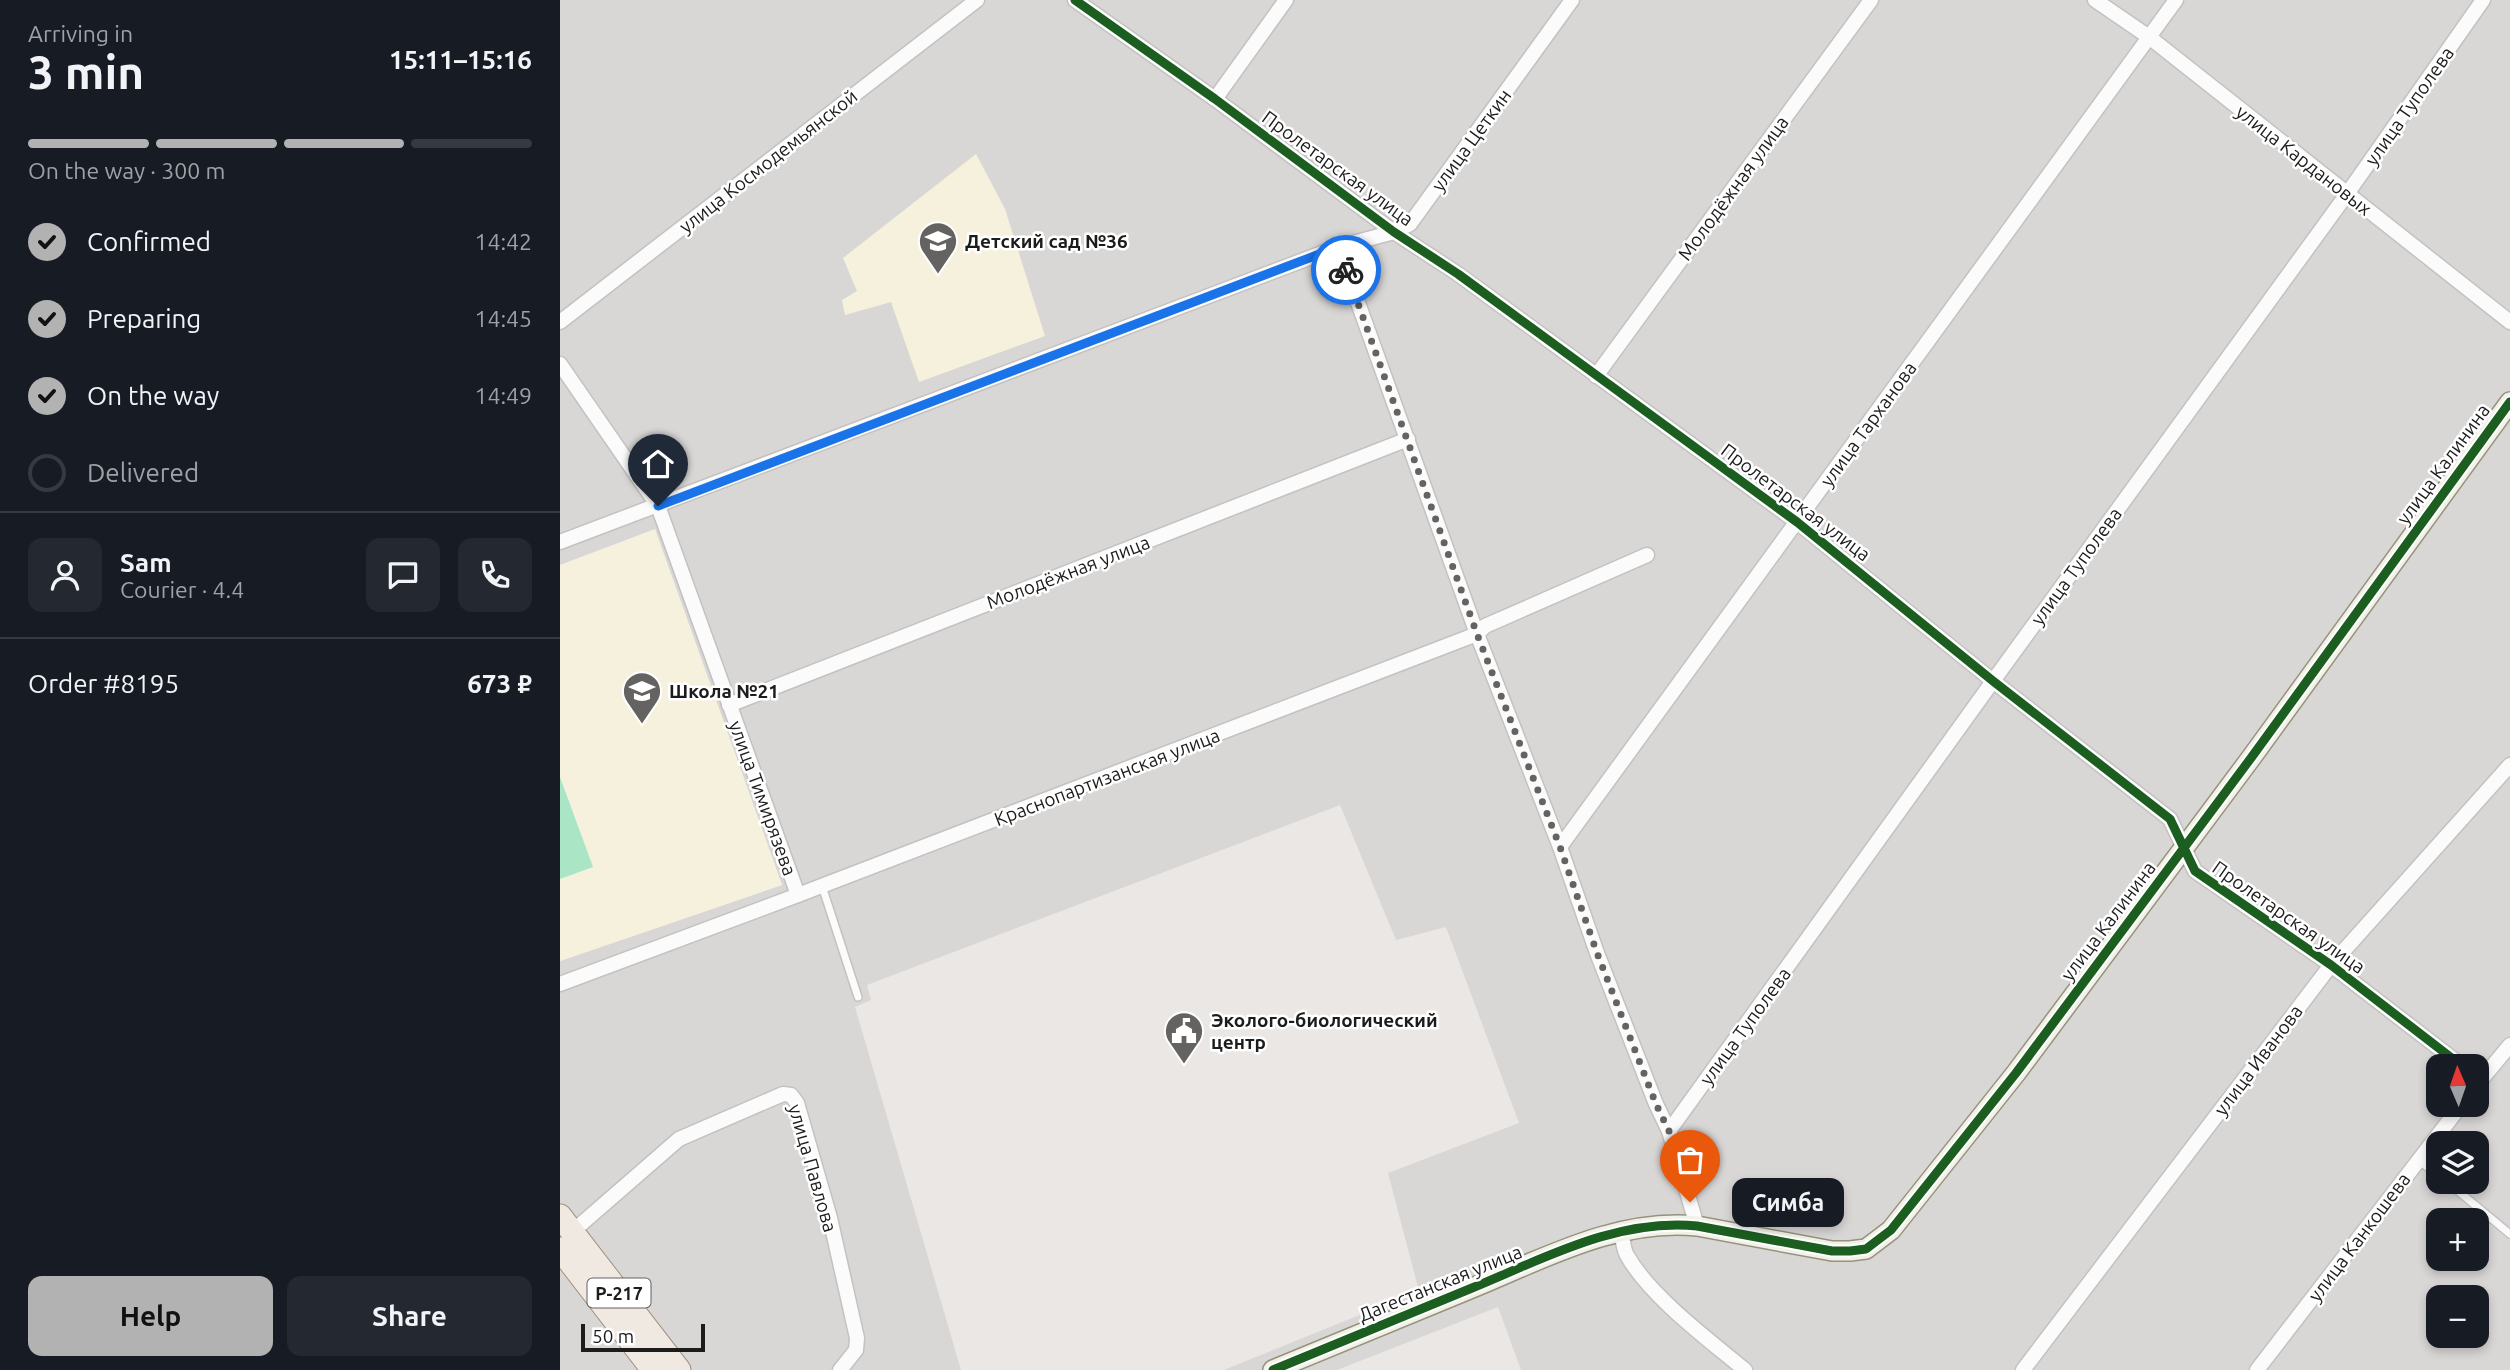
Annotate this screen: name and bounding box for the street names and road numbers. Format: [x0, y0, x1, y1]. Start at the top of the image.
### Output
street label: улица Туполева [2360, 42, 2458, 170]
street label: улица Космодемьянской [675, 85, 861, 237]
street label: улица Цеткин [1427, 85, 1515, 195]
street label: улица Кардановых [2232, 100, 2377, 220]
street label: Пролетарская улица [1258, 106, 1418, 230]
street label: Молодёжная улица [1673, 112, 1793, 264]
street label: улица Тарханова [1815, 357, 1921, 491]
street label: улица Калинина [2392, 400, 2494, 528]
street label: Пролетарская улица [1717, 439, 1875, 565]
street label: улица Туполева [2026, 503, 2126, 629]
street label: Молодёжная улица [983, 531, 1153, 613]
street label: улица Тимирязева [725, 717, 801, 879]
street label: Краснопартизанская улица [991, 724, 1223, 830]
street label: Пролетарская улица [2208, 856, 2370, 978]
street label: улица Калинина [2056, 857, 2160, 985]
street label: улица Туполева [1695, 963, 1795, 1089]
street label: улица Иванова [2209, 1000, 2307, 1120]
street label: улица Павлова [784, 1101, 842, 1235]
street label: улица Канкошева [2303, 1168, 2415, 1306]
street label: Дагестанская улица [1355, 1240, 1525, 1326]
road number: Р-217 [588, 1278, 650, 1308]

